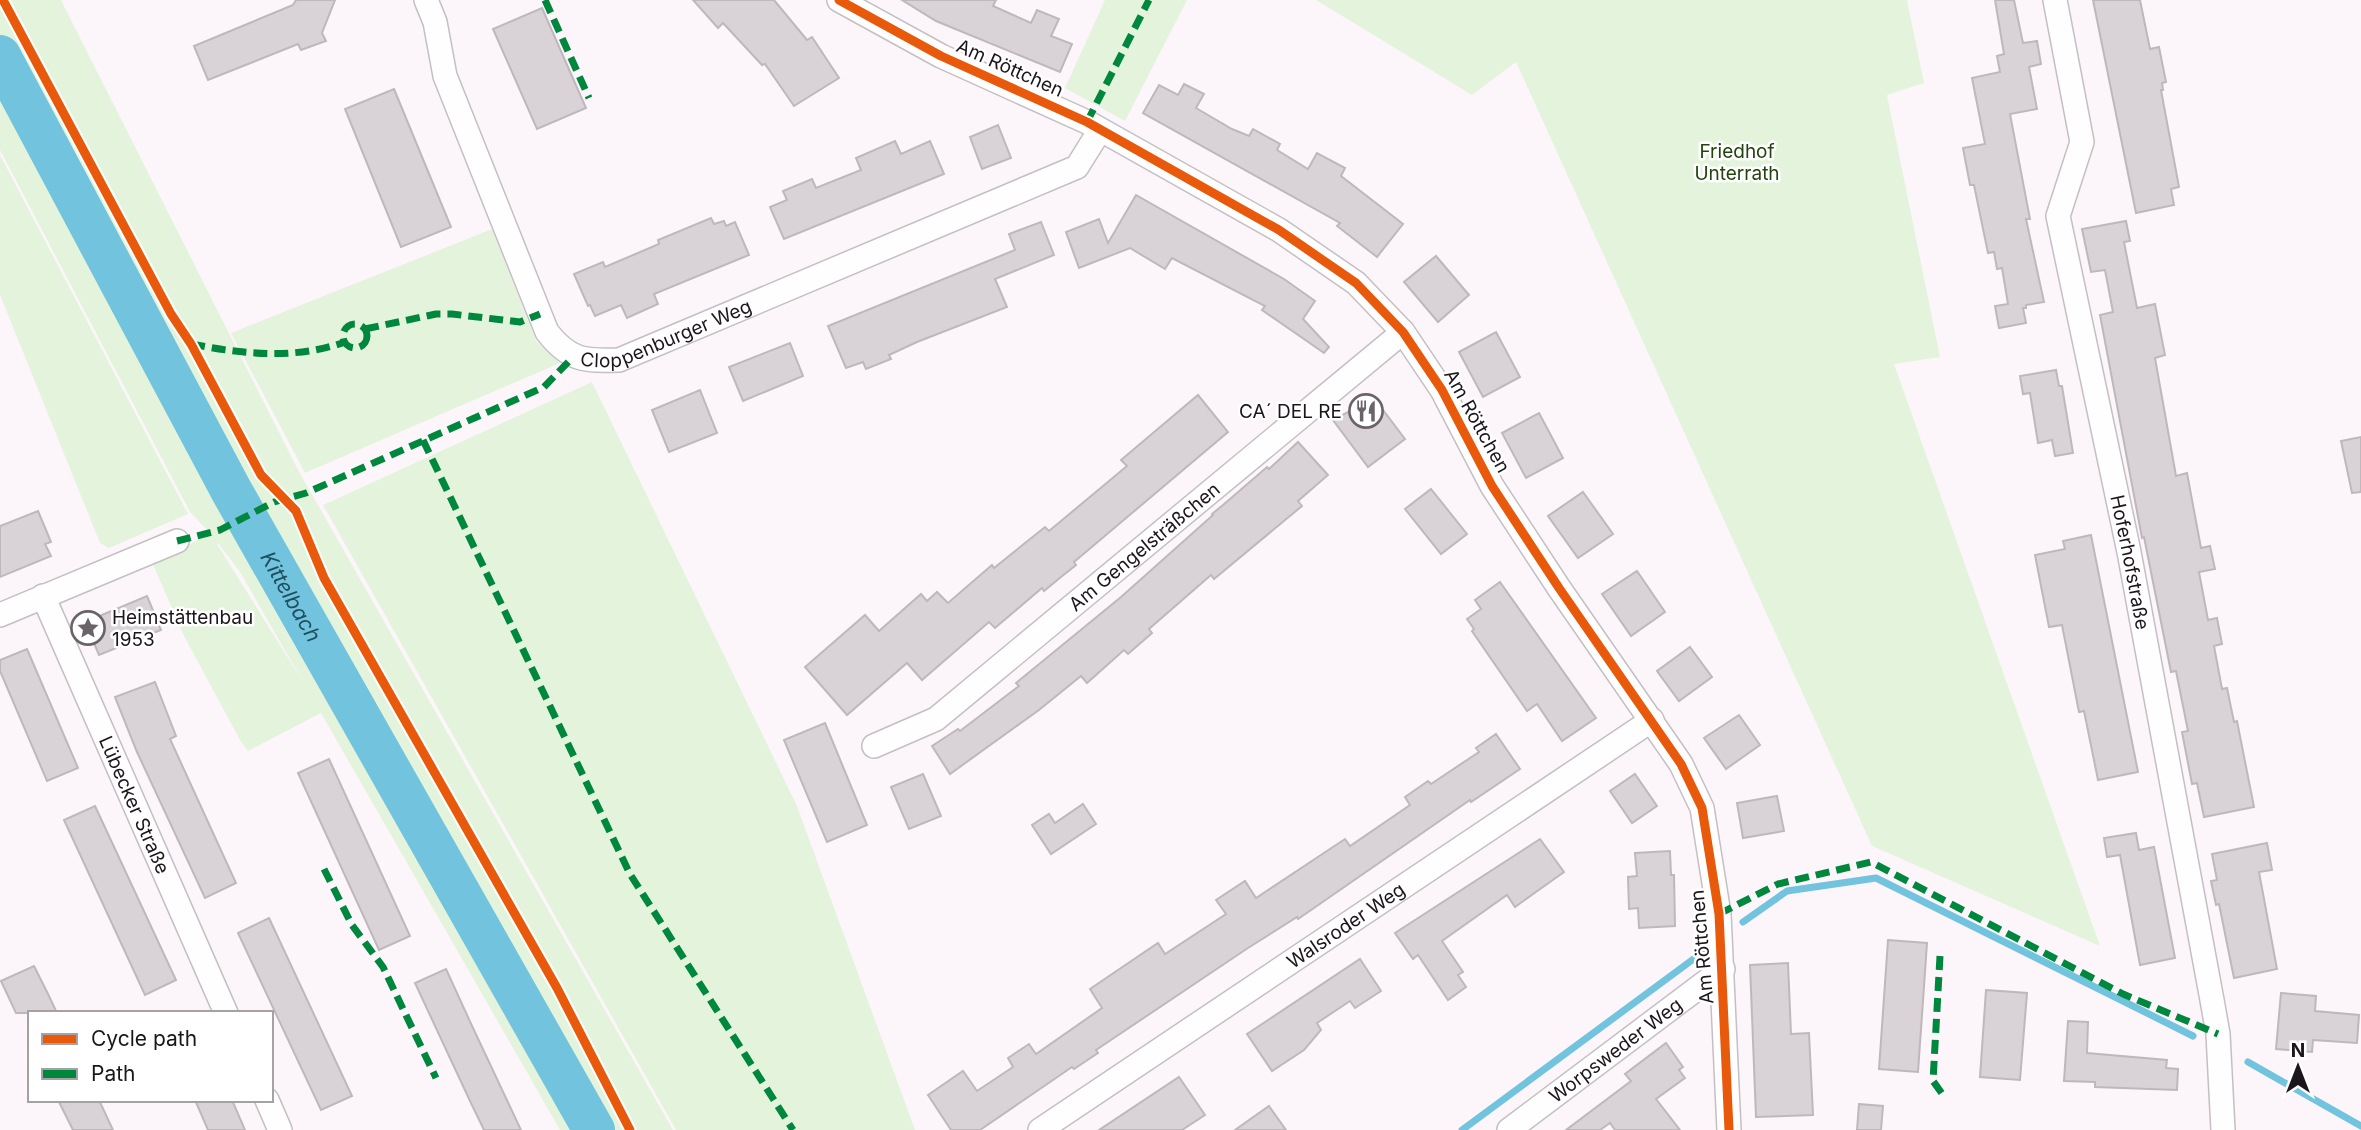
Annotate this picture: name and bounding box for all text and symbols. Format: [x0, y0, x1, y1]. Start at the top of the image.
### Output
street label: Am Röttchen [953, 34, 1067, 102]
park label: Friedhof Unterrath [1694, 140, 1780, 185]
street label: Cloppenburger Weg [579, 294, 755, 372]
street label: Am Röttchen [1439, 365, 1515, 477]
restaurant icon: CA´ DEL RE [1347, 392, 1385, 430]
place label: CA´ DEL RE [1239, 400, 1342, 423]
street label: Am Gengelsträßchen [1064, 477, 1224, 616]
street label: Hoferhofstraße [2106, 493, 2155, 631]
water label: Kittelbach [256, 547, 327, 646]
place label: Heimstättenbau 1953 [112, 606, 253, 651]
place icon: Heimstättenbau 1953 [69, 609, 107, 647]
street label: Lübecker Straße [94, 732, 175, 877]
street label: Walsroder Weg [1282, 877, 1409, 973]
street label: Am Röttchen [1686, 889, 1718, 1005]
street label: Worpsweder Weg [1544, 993, 1686, 1107]
legend [28, 1011, 273, 1102]
text: Cycle path [91, 1026, 197, 1051]
north arrow [2263, 1032, 2333, 1102]
text: N [2291, 1039, 2305, 1062]
text: Path [91, 1061, 136, 1086]

